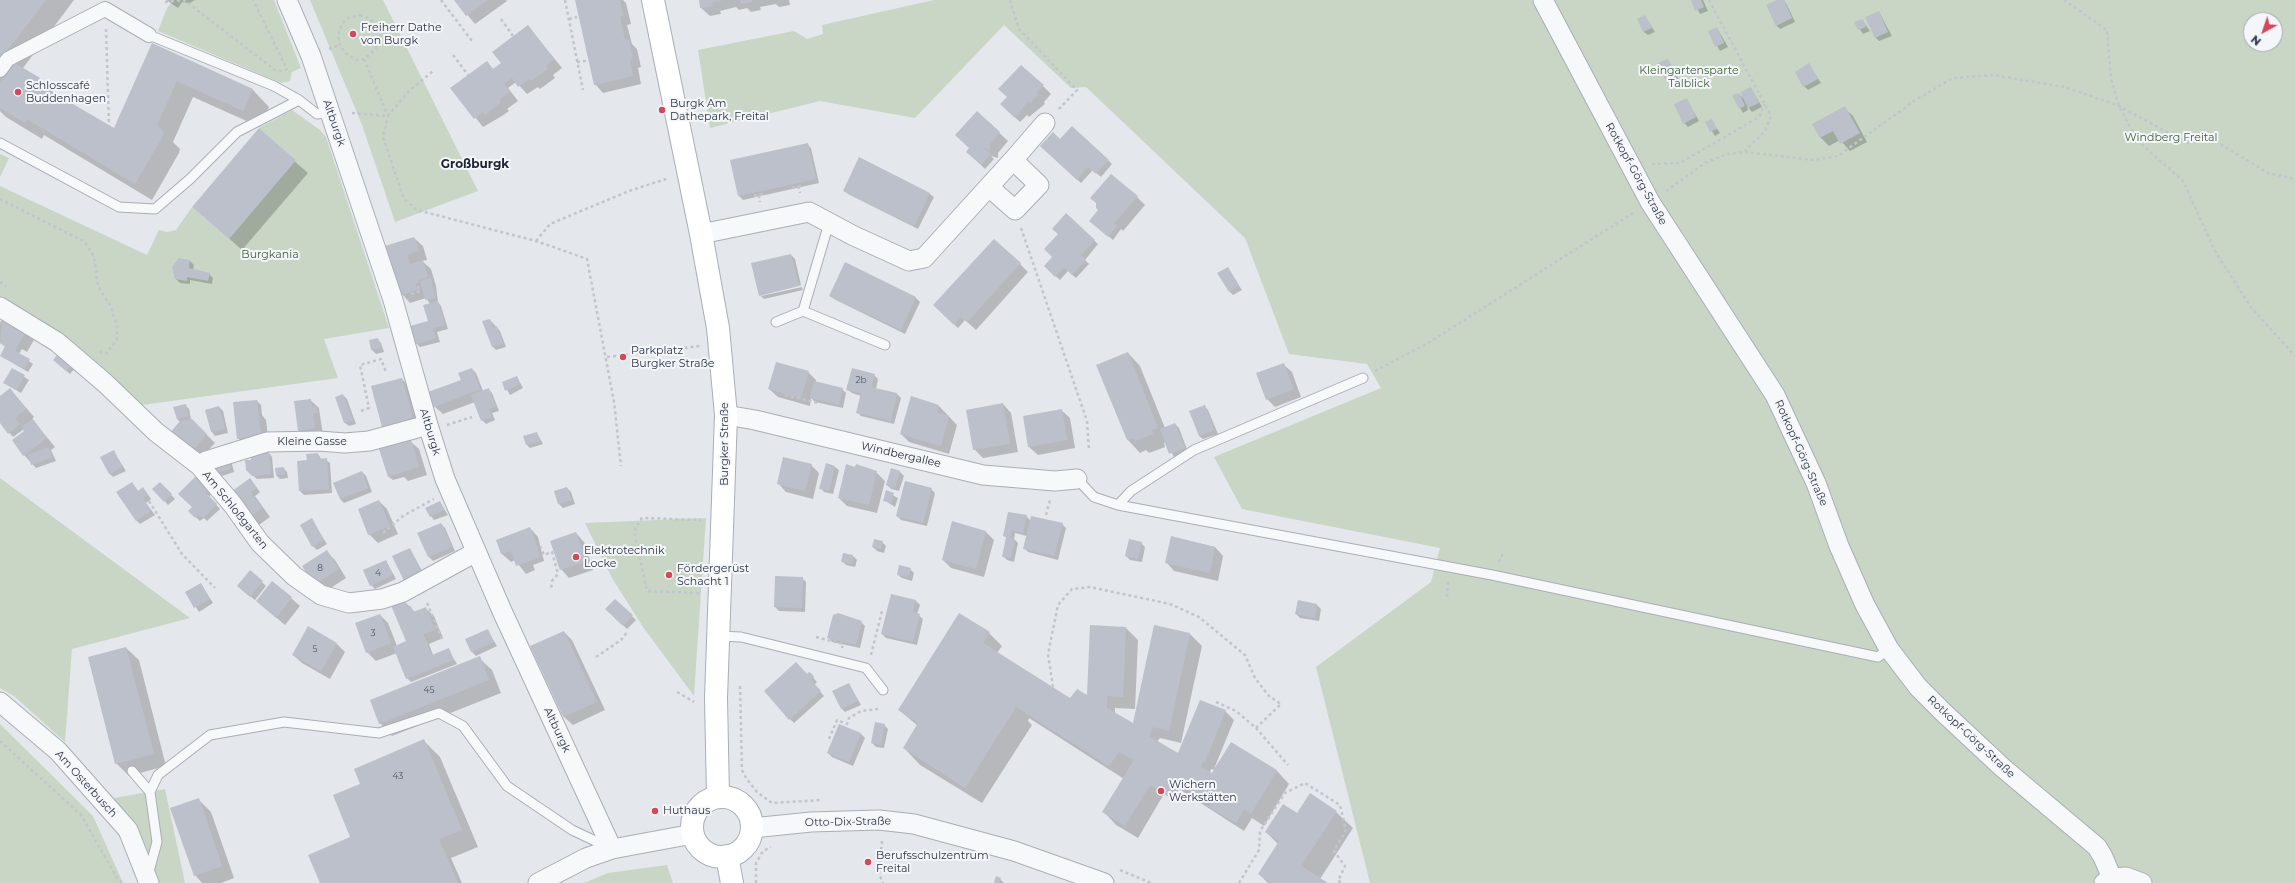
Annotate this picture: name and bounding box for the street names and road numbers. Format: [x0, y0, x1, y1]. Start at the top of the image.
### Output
street label: Altburgk [320, 98, 348, 148]
street label: Rotkopf-Görg-Straße [1602, 121, 1670, 227]
street label: Rotkopf-Görg-Straße [1772, 398, 1830, 508]
street label: Burgker Straße [718, 402, 732, 486]
street label: Altburgk [417, 407, 443, 457]
street label: Kleine Gasse [277, 435, 347, 449]
street label: Windbergallee [860, 439, 942, 471]
street label: Am Schloßgarten [199, 468, 271, 552]
street label: Rotkopf-Görg-Straße [1925, 693, 2017, 781]
street label: Altburgk [541, 705, 573, 755]
street label: Am Osterbusch [52, 748, 120, 820]
street label: Otto-Dix-Straße [805, 815, 891, 829]

